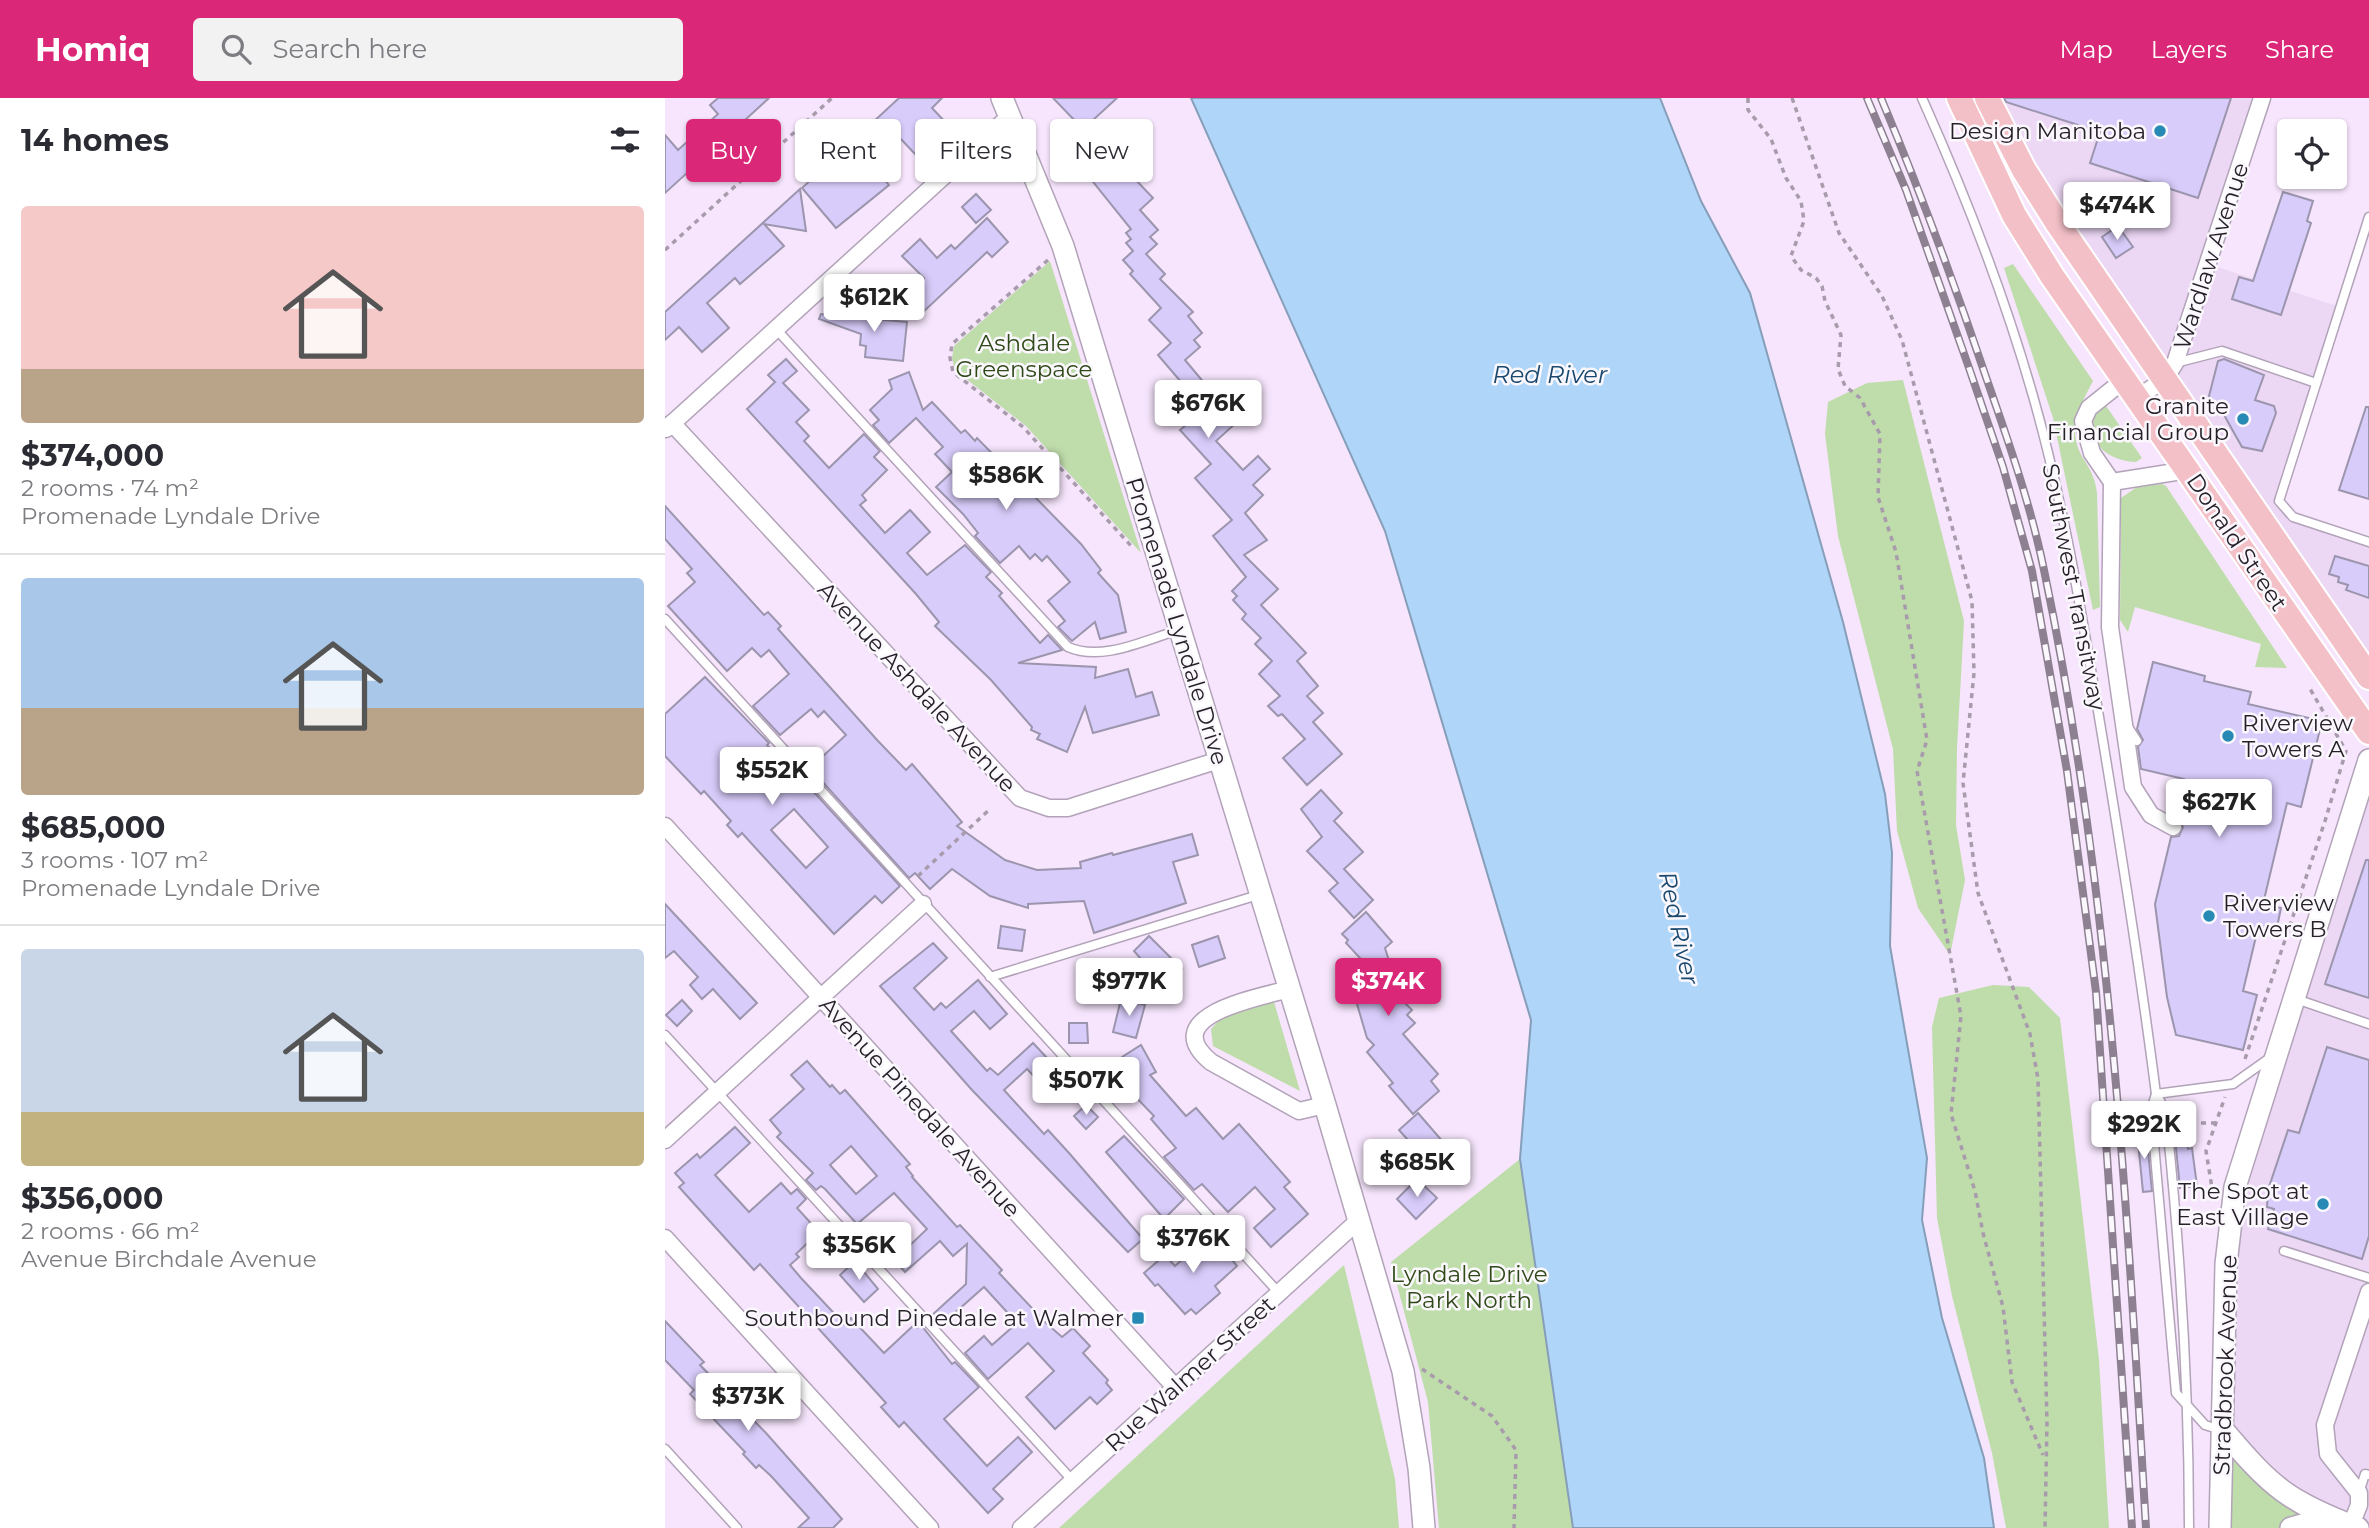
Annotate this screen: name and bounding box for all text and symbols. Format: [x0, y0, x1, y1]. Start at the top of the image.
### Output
search box [193, 18, 683, 81]
text: Homiq [35, 29, 151, 69]
icon: search [217, 30, 255, 68]
text: Search here [273, 33, 427, 65]
text: Map [2059, 35, 2113, 64]
text: Layers [2151, 35, 2227, 64]
text: Share [2265, 35, 2334, 64]
place label: Design Manitoba [1949, 117, 2146, 145]
chip: Buy [686, 119, 781, 182]
chip: Rent [795, 119, 901, 182]
chip: Filters [915, 119, 1036, 182]
chip: New [1050, 119, 1153, 182]
map controls [2277, 119, 2347, 189]
button: locate [2277, 119, 2347, 189]
icon: filters [606, 121, 644, 159]
text: 14 homes [21, 122, 169, 159]
marker: Design Manitoba [2152, 123, 2168, 139]
street label: Wardlaw Avenue [2168, 159, 2254, 353]
pin: $474K [2068, 183, 2166, 242]
text: $474K [2079, 191, 2155, 219]
icon: home [270, 251, 396, 377]
pin: $612K [825, 274, 923, 334]
text: $612K [840, 283, 908, 311]
park label: Ashdale Greenspace [956, 329, 1093, 383]
water label: Red River [1493, 360, 1609, 389]
pin: $676K [1159, 380, 1257, 440]
text: $676K [1171, 389, 1245, 417]
place label: Granite Financial Group [2047, 392, 2229, 446]
marker: Granite Financial Group [2235, 411, 2251, 427]
text: $374,000 [21, 437, 164, 474]
pin: $586K [957, 452, 1055, 512]
text: $586K [968, 461, 1044, 489]
street label: Southwest Transitway [2036, 461, 2112, 713]
street label: Donald Street [2181, 468, 2293, 616]
text: 2 rooms · 74 m² [21, 474, 199, 502]
street label: Promenade Lyndale Drive [1120, 474, 1234, 768]
text: Promenade Lyndale Drive [21, 502, 320, 530]
street label: Avenue Ashdale Avenue [812, 576, 1022, 798]
icon: home [270, 623, 396, 749]
place label: Riverview Towers A [2242, 709, 2354, 763]
marker: Riverview Towers A [2220, 728, 2236, 744]
pin: $552K [723, 748, 821, 807]
text: $552K [736, 756, 808, 784]
pin: $627K [2170, 780, 2268, 839]
text: $627K [2182, 788, 2256, 816]
text: $685,000 [21, 809, 165, 846]
text: 3 rooms · 107 m² [21, 846, 208, 874]
water label: Red River [1653, 869, 1705, 989]
text: Promenade Lyndale Drive [21, 874, 320, 902]
place label: Riverview Towers B [2223, 889, 2335, 943]
marker: Riverview Towers B [2201, 908, 2217, 924]
pin: $977K [1080, 958, 1178, 1018]
pin: $374K [1339, 958, 1437, 1018]
text: $977K [1092, 967, 1166, 995]
text: $374K [1351, 967, 1425, 995]
street label: Avenue Pinedale Avenue [814, 991, 1026, 1223]
icon: home [270, 994, 396, 1120]
pin: $507K [1037, 1058, 1135, 1117]
text: $507K [1048, 1066, 1124, 1094]
pin: $292K [2095, 1102, 2193, 1161]
text: $292K [2107, 1110, 2181, 1138]
pin: $685K [1368, 1140, 1466, 1199]
text: $685K [1379, 1148, 1455, 1176]
place label: The Spot at East Village [2176, 1177, 2309, 1231]
text: $356,000 [21, 1180, 163, 1217]
marker: The Spot at East Village [2315, 1196, 2331, 1212]
pin: $376K [1144, 1216, 1242, 1275]
text: 2 rooms · 66 m² [21, 1217, 200, 1245]
pin: $356K [810, 1222, 908, 1282]
text: $376K [1156, 1224, 1230, 1252]
text: $356K [822, 1231, 896, 1259]
text: Avenue Birchdale Avenue [21, 1245, 317, 1273]
street label: Stradbrook Avenue [2207, 1254, 2243, 1476]
park label: Lyndale Drive Park North [1390, 1260, 1548, 1314]
street label: Rue Walmer Street [1099, 1290, 1281, 1458]
place label: Southbound Pinedale at Walmer [745, 1304, 1124, 1332]
marker: Southbound Pinedale at Walmer [1130, 1310, 1146, 1326]
pin: $373K [699, 1374, 797, 1433]
text: $373K [712, 1382, 784, 1410]

